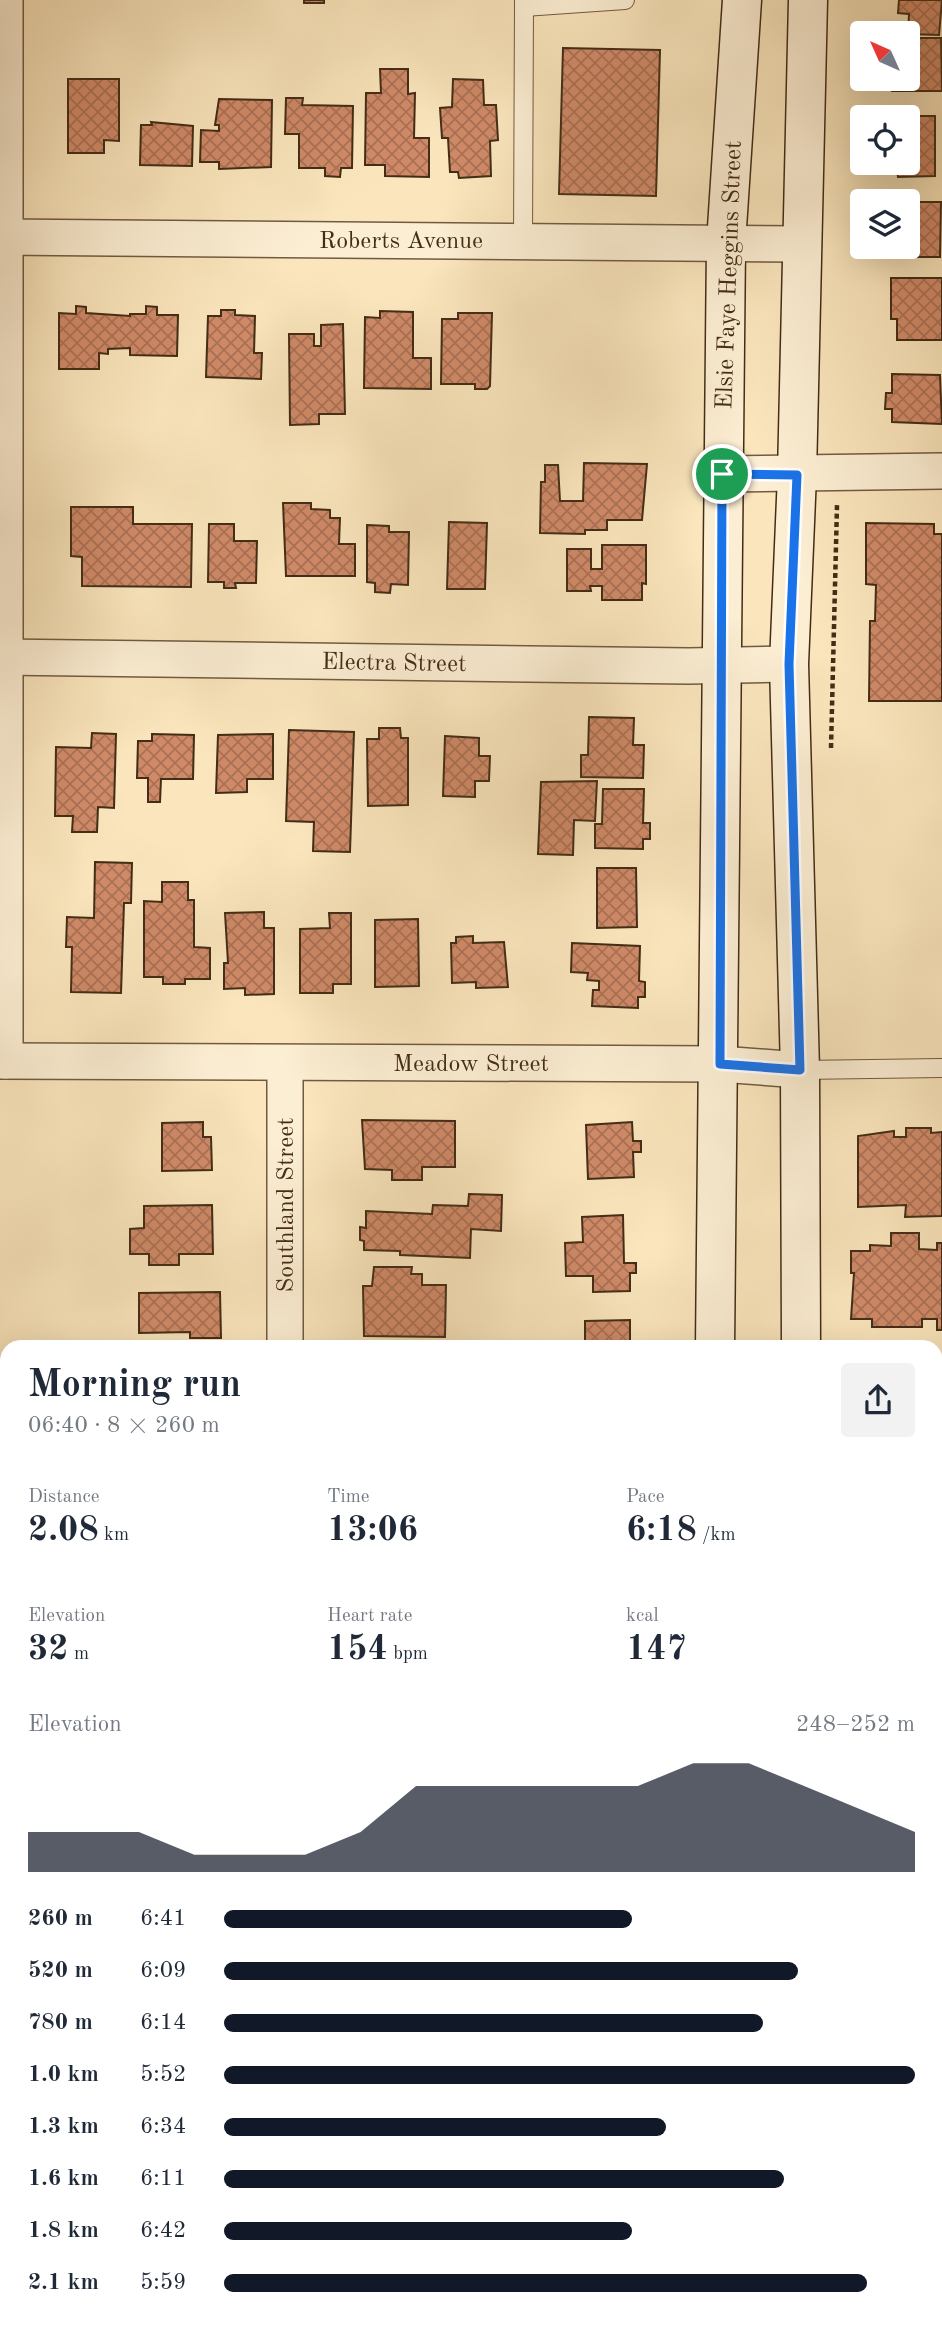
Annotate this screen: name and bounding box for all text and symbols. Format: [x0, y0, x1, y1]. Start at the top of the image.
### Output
north arrow [850, 21, 920, 91]
map controls [850, 21, 920, 259]
button: locate [850, 105, 920, 175]
street label: Elsie Faye Heggins Street [713, 140, 747, 410]
button: layers [850, 189, 920, 259]
street label: Roberts Avenue [319, 230, 483, 254]
pin [692, 444, 752, 504]
icon: arrive [703, 455, 741, 493]
street label: Electra Street [321, 651, 467, 677]
street label: Meadow Street [393, 1053, 549, 1077]
street label: Southland Street [275, 1117, 299, 1293]
button: share [841, 1363, 915, 1437]
text: Morning run [28, 1367, 241, 1405]
text: 06:40 · 8 × 260 m [28, 1414, 220, 1437]
text: Distance [28, 1488, 100, 1507]
text: Time [327, 1488, 370, 1507]
text: Pace [626, 1488, 665, 1507]
text: 2.08 [28, 1513, 99, 1548]
text: 13:06 [327, 1513, 418, 1548]
text: 6:18 [626, 1513, 697, 1548]
text: km [99, 1526, 129, 1545]
text: /km [697, 1526, 736, 1545]
text: Elevation [28, 1607, 105, 1626]
text: Heart rate [327, 1607, 412, 1626]
text: kcal [626, 1607, 659, 1626]
text: 32 [28, 1632, 69, 1667]
text: 154 [327, 1632, 388, 1667]
text: 147 [626, 1632, 687, 1667]
text: m [69, 1645, 89, 1664]
text: bpm [388, 1645, 428, 1664]
text: Elevation [28, 1713, 122, 1736]
text: 248–252 m [796, 1713, 915, 1736]
text: 260 m [28, 1907, 93, 1930]
text: 6:41 [140, 1907, 186, 1930]
text: 520 m [28, 1959, 93, 1982]
text: 6:09 [140, 1959, 186, 1982]
text: 780 m [28, 2011, 93, 2034]
text: 6:14 [140, 2011, 186, 2034]
text: 1.0 km [28, 2063, 99, 2086]
text: 5:52 [140, 2063, 186, 2086]
text: 1.3 km [28, 2115, 99, 2138]
text: 6:34 [140, 2115, 186, 2138]
text: 1.6 km [28, 2167, 99, 2190]
text: 6:11 [140, 2167, 186, 2190]
text: 1.8 km [28, 2219, 99, 2242]
text: 6:42 [140, 2219, 186, 2242]
text: 2.1 km [28, 2271, 99, 2294]
text: 5:59 [140, 2271, 186, 2294]

